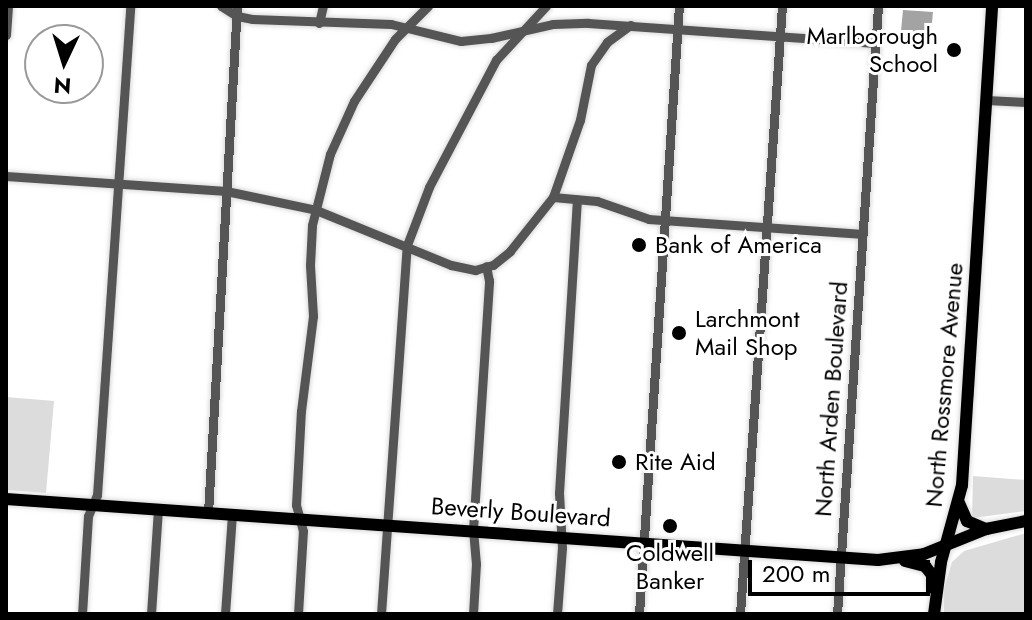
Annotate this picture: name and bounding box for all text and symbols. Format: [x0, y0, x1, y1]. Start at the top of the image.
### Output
place label: Marlborough School [807, 22, 938, 78]
north arrow [24, 24, 104, 104]
marker: Marlborough School [945, 41, 963, 59]
text: N [53, 69, 72, 103]
place label: Bank of America [655, 231, 822, 259]
marker: Bank of America [630, 236, 648, 254]
street label: North Rossmore Avenue [919, 262, 969, 508]
street label: North Arden Boulevard [808, 280, 854, 518]
place label: Larchmont Mail Shop [695, 305, 799, 361]
marker: Larchmont Mail Shop [670, 324, 688, 342]
place label: Rite Aid [635, 448, 716, 476]
marker: Rite Aid [610, 453, 628, 471]
street label: Beverly Boulevard [430, 491, 612, 533]
marker: Coldwell Banker [661, 517, 679, 535]
place label: Coldwell Banker [626, 539, 714, 595]
scale bar [752, 544, 934, 594]
text: 200 m [762, 556, 830, 591]

